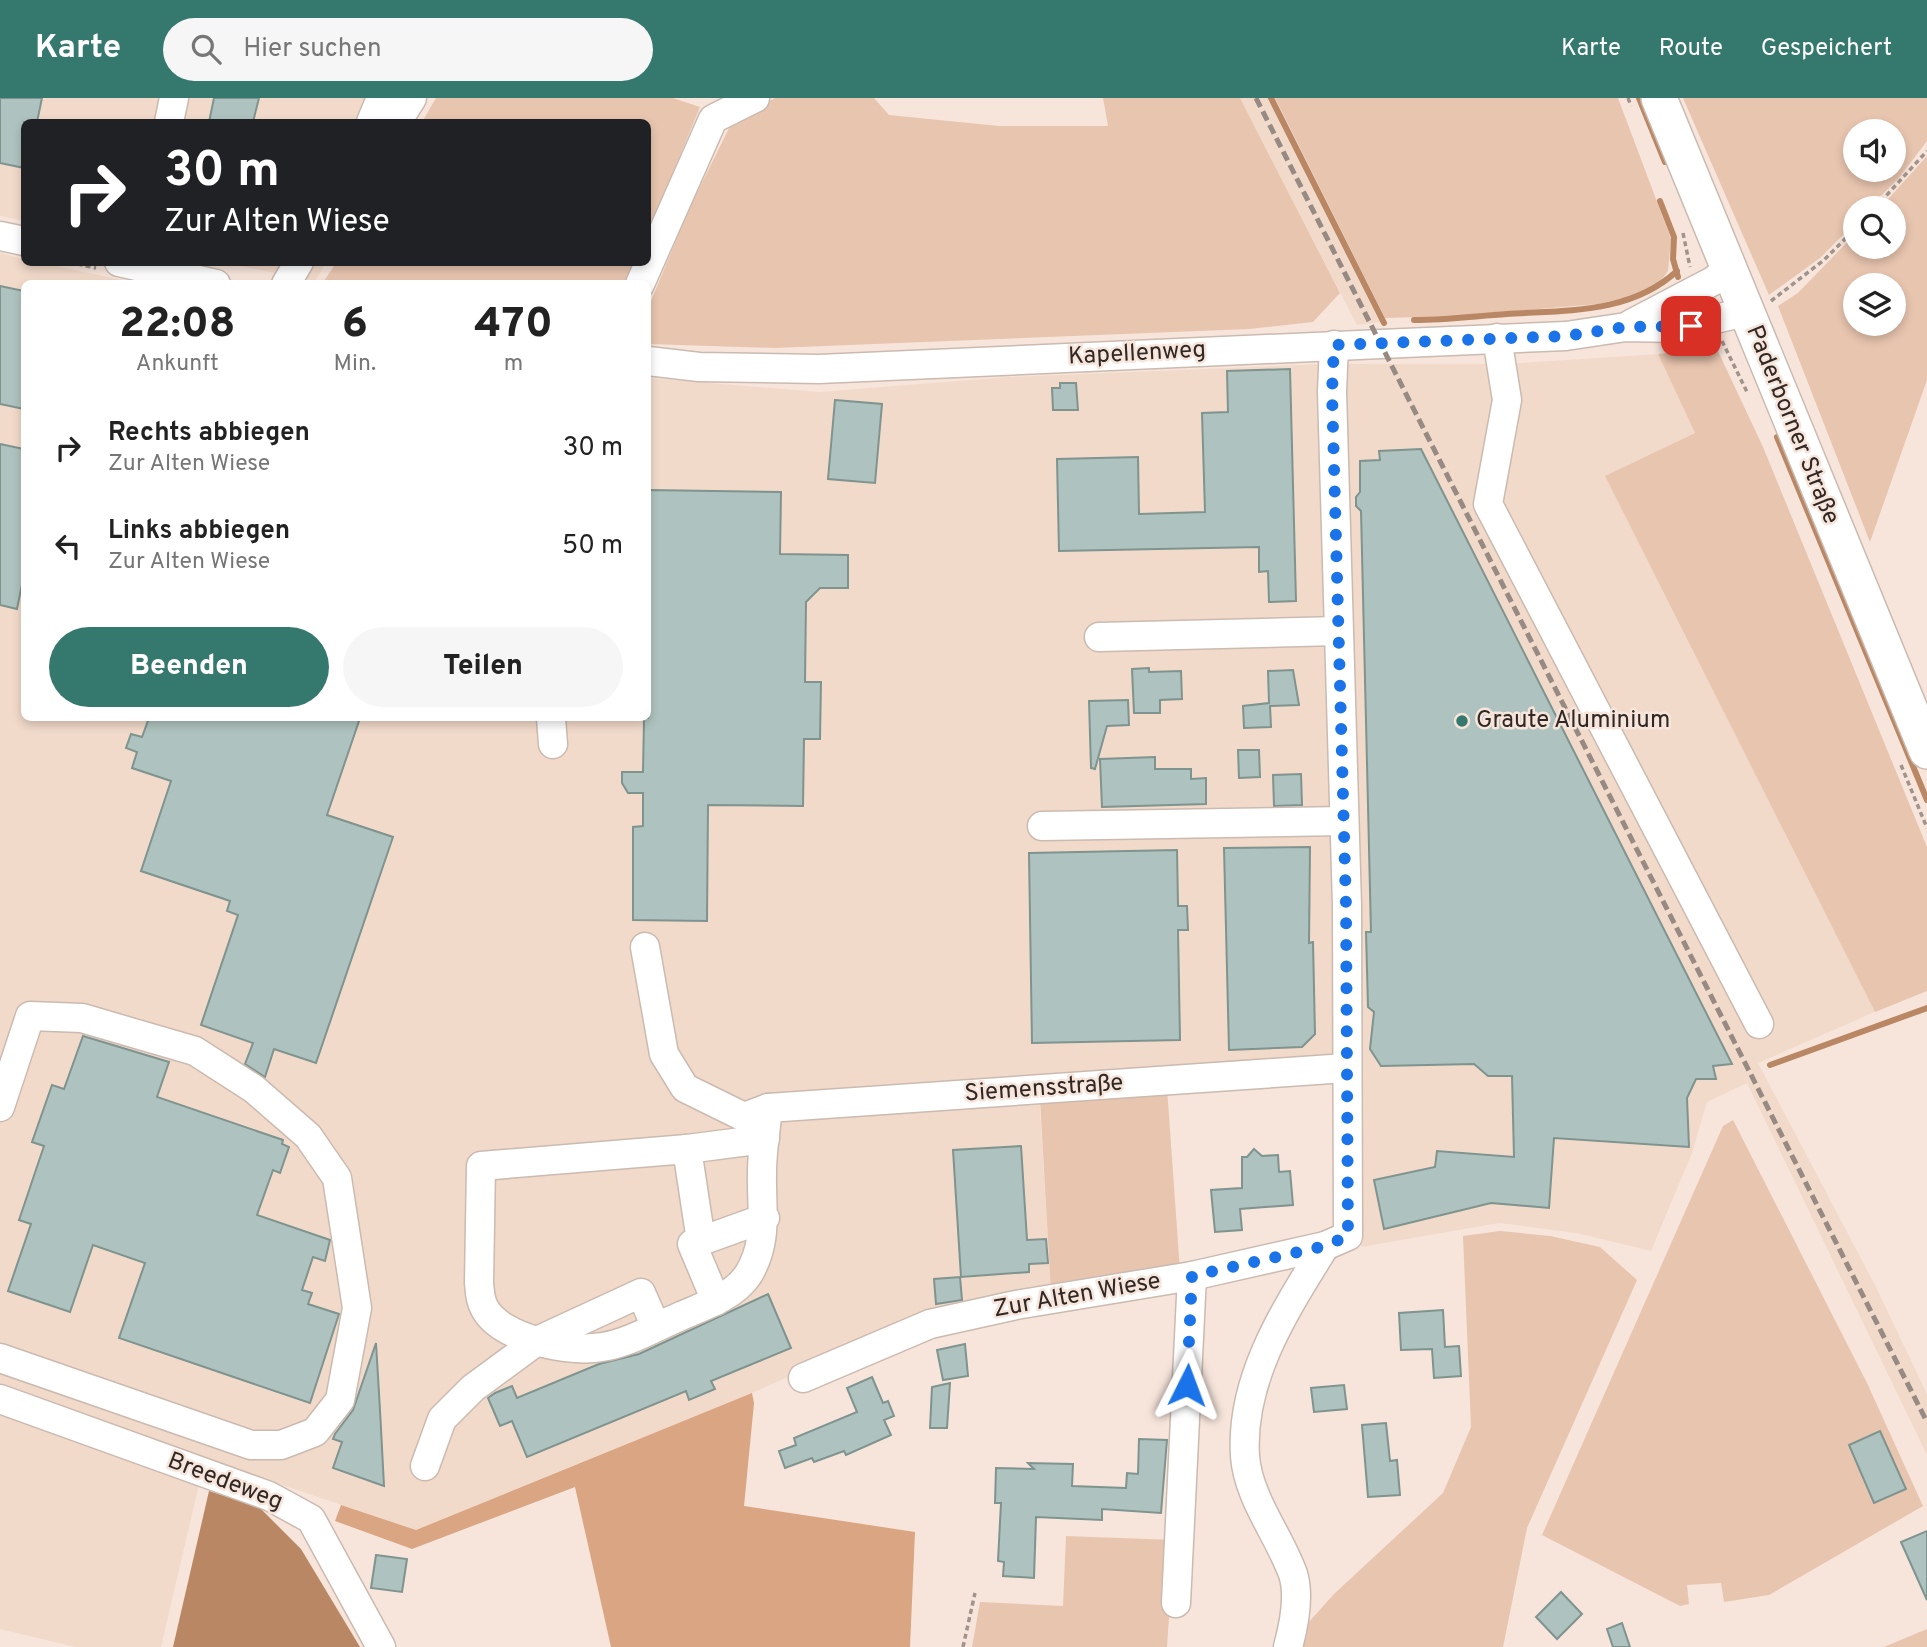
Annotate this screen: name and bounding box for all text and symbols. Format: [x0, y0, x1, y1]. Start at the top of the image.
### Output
search box [163, 18, 653, 81]
text: Karte [35, 28, 121, 70]
icon: search [187, 30, 225, 68]
text: Hier suchen [243, 33, 382, 66]
text: Karte [1561, 34, 1621, 64]
text: Route [1659, 34, 1723, 64]
text: Gespeichert [1761, 34, 1892, 64]
map controls [1843, 119, 1906, 336]
button: sound [1843, 119, 1906, 182]
text: 30 m [164, 142, 280, 204]
icon: right [49, 147, 140, 238]
button: search [1843, 196, 1906, 259]
text: Zur Alten Wiese [164, 203, 390, 243]
button: layers [1843, 273, 1906, 336]
pin [1661, 296, 1721, 356]
text: 22:08 [119, 299, 235, 352]
text: 6 [342, 299, 368, 352]
text: 470 [474, 299, 553, 352]
icon: arrive [1672, 307, 1710, 345]
street label: Paderborner Straße [1738, 321, 1846, 529]
street label: Kapellenweg [1067, 335, 1207, 373]
text: Ankunft [136, 350, 219, 379]
text: Min. [334, 350, 376, 379]
text: m [504, 350, 523, 379]
text: Rechts abbiegen [108, 417, 310, 450]
icon: right [49, 429, 87, 467]
text: 30 m [563, 432, 623, 465]
text: Zur Alten Wiese [108, 450, 270, 479]
text: Links abbiegen [108, 515, 290, 548]
icon: left [49, 527, 87, 565]
text: 50 m [562, 530, 623, 563]
text: Zur Alten Wiese [108, 548, 270, 577]
button: Beenden [49, 627, 329, 707]
button: Teilen [343, 627, 623, 707]
place label: Graute Aluminium [1476, 706, 1670, 736]
marker: Graute Aluminium [1454, 713, 1470, 729]
street label: Siemensstraße [964, 1068, 1124, 1110]
street label: Zur Alten Wiese [991, 1267, 1163, 1325]
position arrow [1150, 1348, 1224, 1422]
street label: Breedeweg [163, 1446, 287, 1518]

